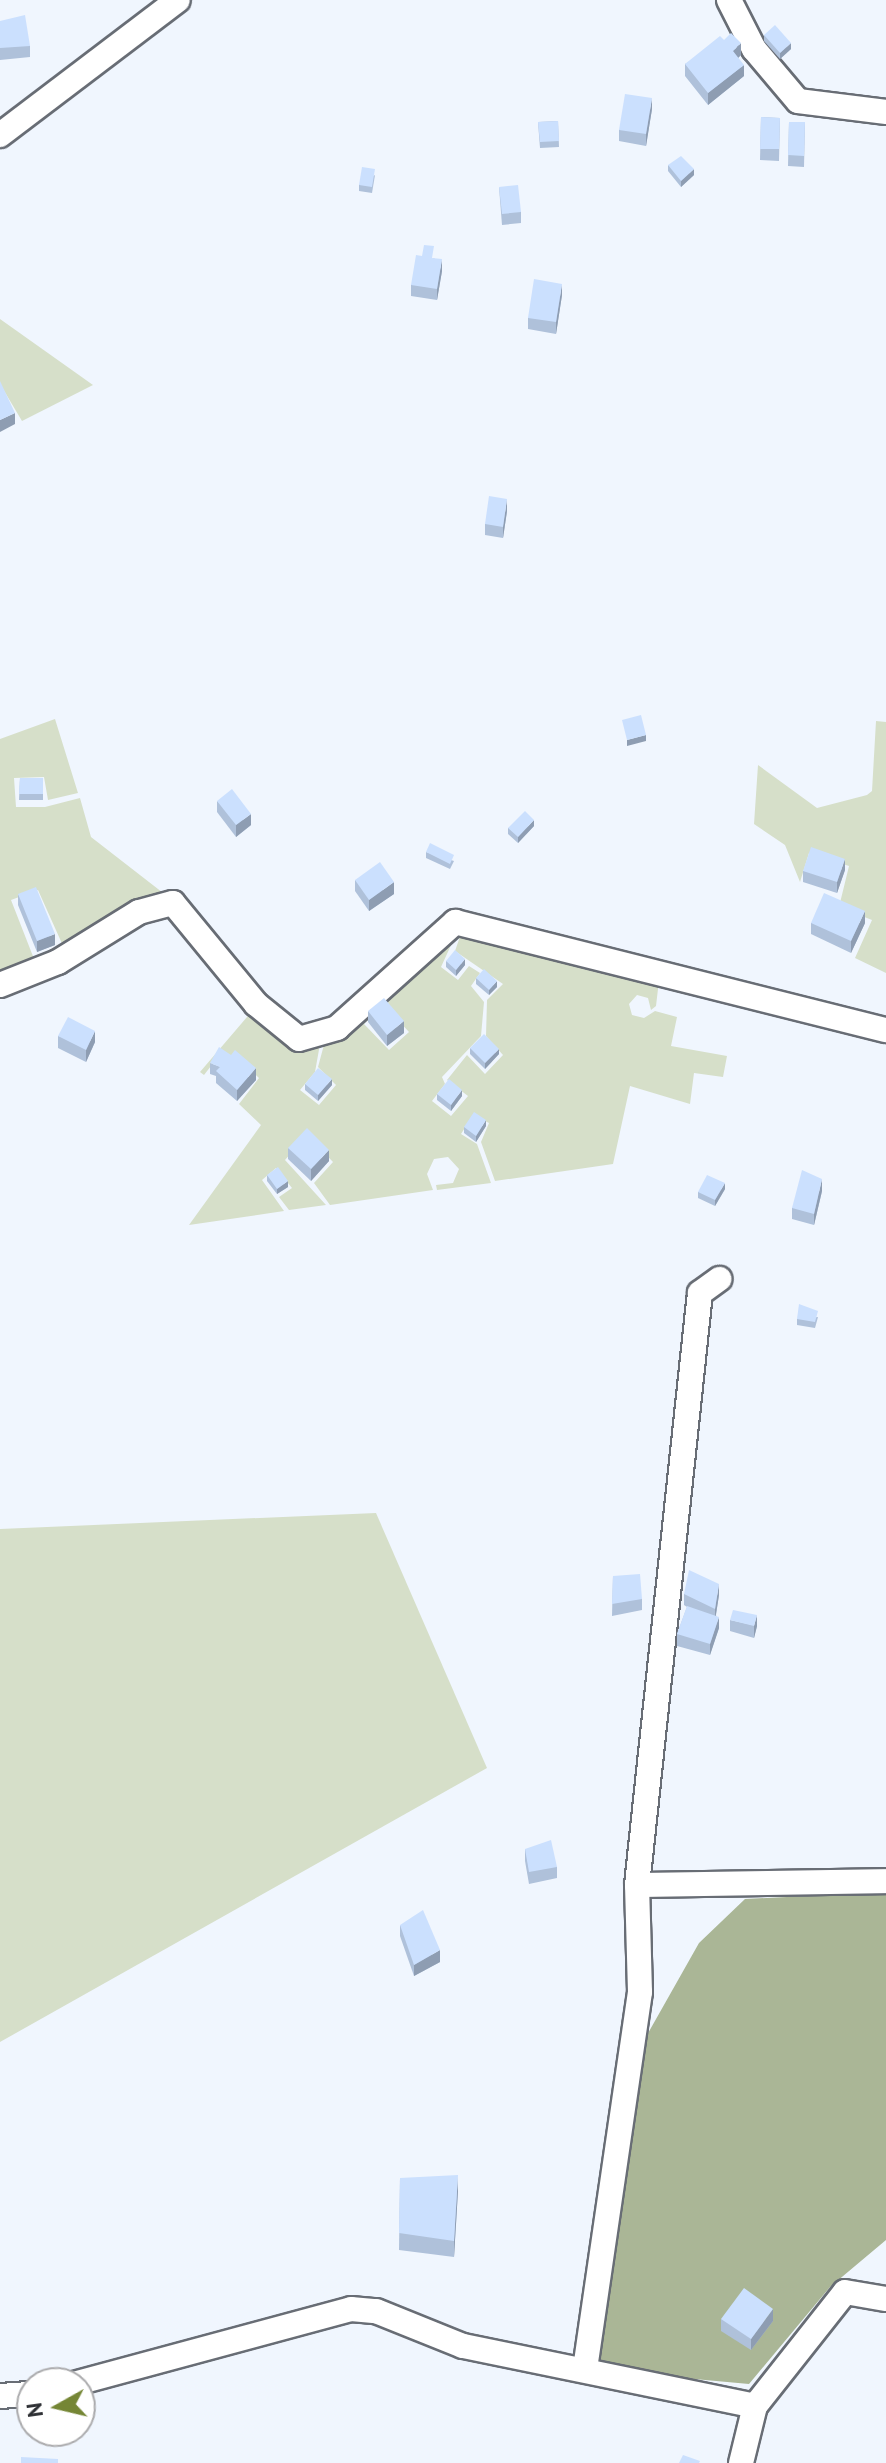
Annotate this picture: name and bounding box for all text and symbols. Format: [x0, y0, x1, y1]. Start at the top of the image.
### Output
north arrow [16, 2367, 96, 2447]
text: N [19, 2401, 49, 2419]

